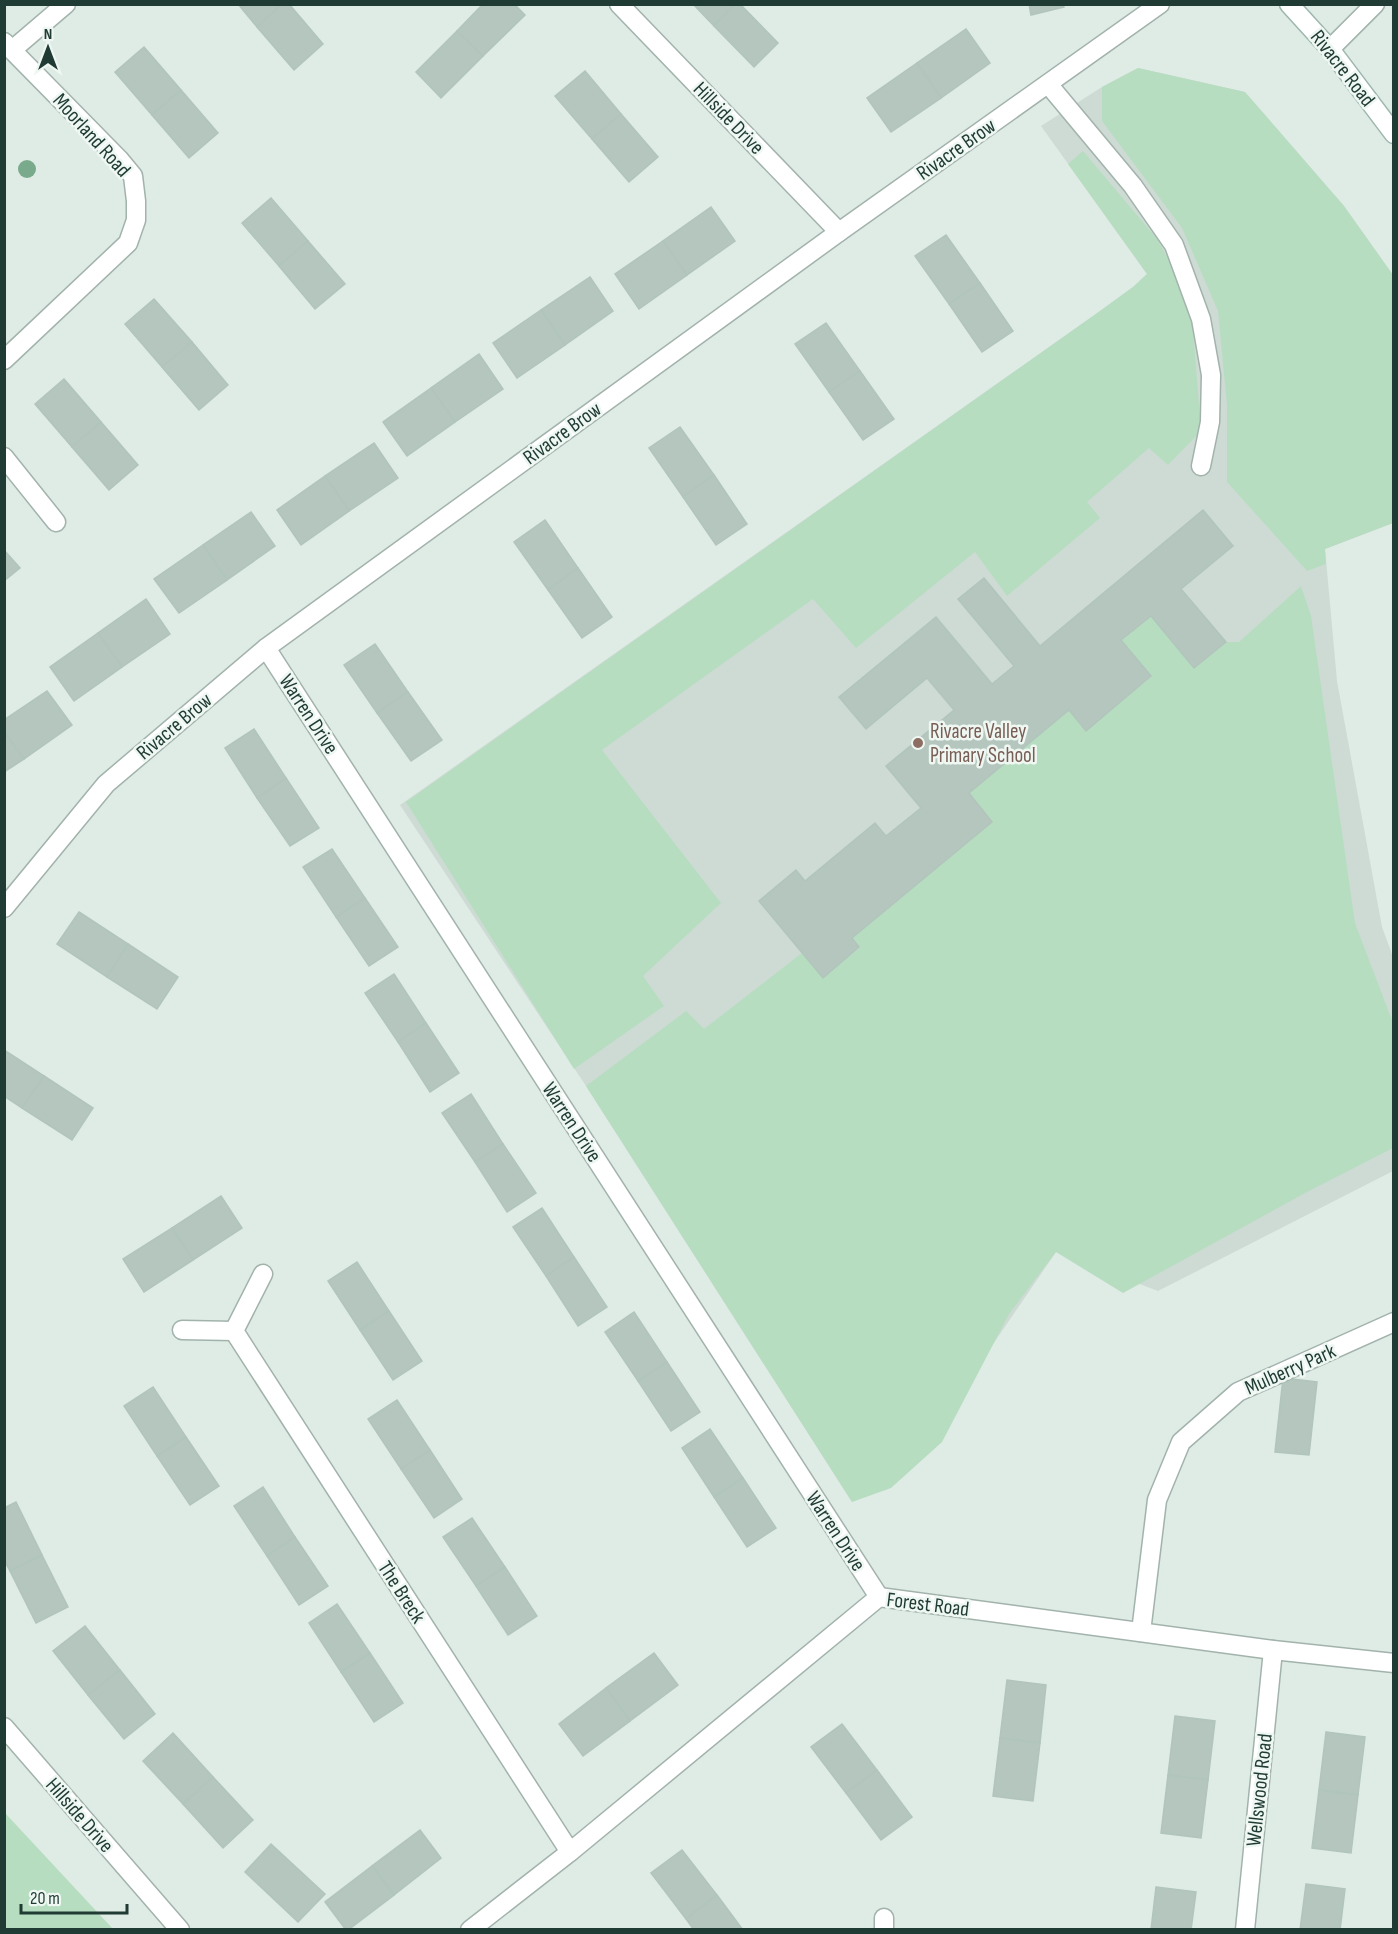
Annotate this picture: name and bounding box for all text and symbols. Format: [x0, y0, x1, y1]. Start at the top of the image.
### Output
north arrow [18, 18, 78, 78]
text: N [44, 25, 52, 44]
street label: Rivacre Road [1305, 25, 1380, 112]
street label: Hillside Drive [688, 77, 769, 160]
street label: Moorland Road [48, 88, 136, 182]
street label: Rivacre Brow [912, 113, 1001, 186]
street label: Rivacre Brow [518, 397, 606, 470]
street label: Warren Drive [273, 670, 344, 759]
street label: Rivacre Brow [132, 688, 217, 765]
place label: Rivacre Valley Primary School [930, 719, 1036, 768]
marker: Rivacre Valley Primary School [911, 736, 925, 750]
street label: Warren Drive [536, 1078, 607, 1167]
street label: Mulberry Park [1241, 1338, 1339, 1401]
street label: Warren Drive [800, 1487, 871, 1576]
street label: The Breck [372, 1557, 431, 1628]
street label: Forest Road [885, 1587, 971, 1622]
street label: Wellswood Road [1241, 1732, 1278, 1848]
street label: Hillside Drive [40, 1773, 119, 1858]
scale bar [21, 1877, 128, 1915]
text: 20 m [30, 1888, 60, 1909]

